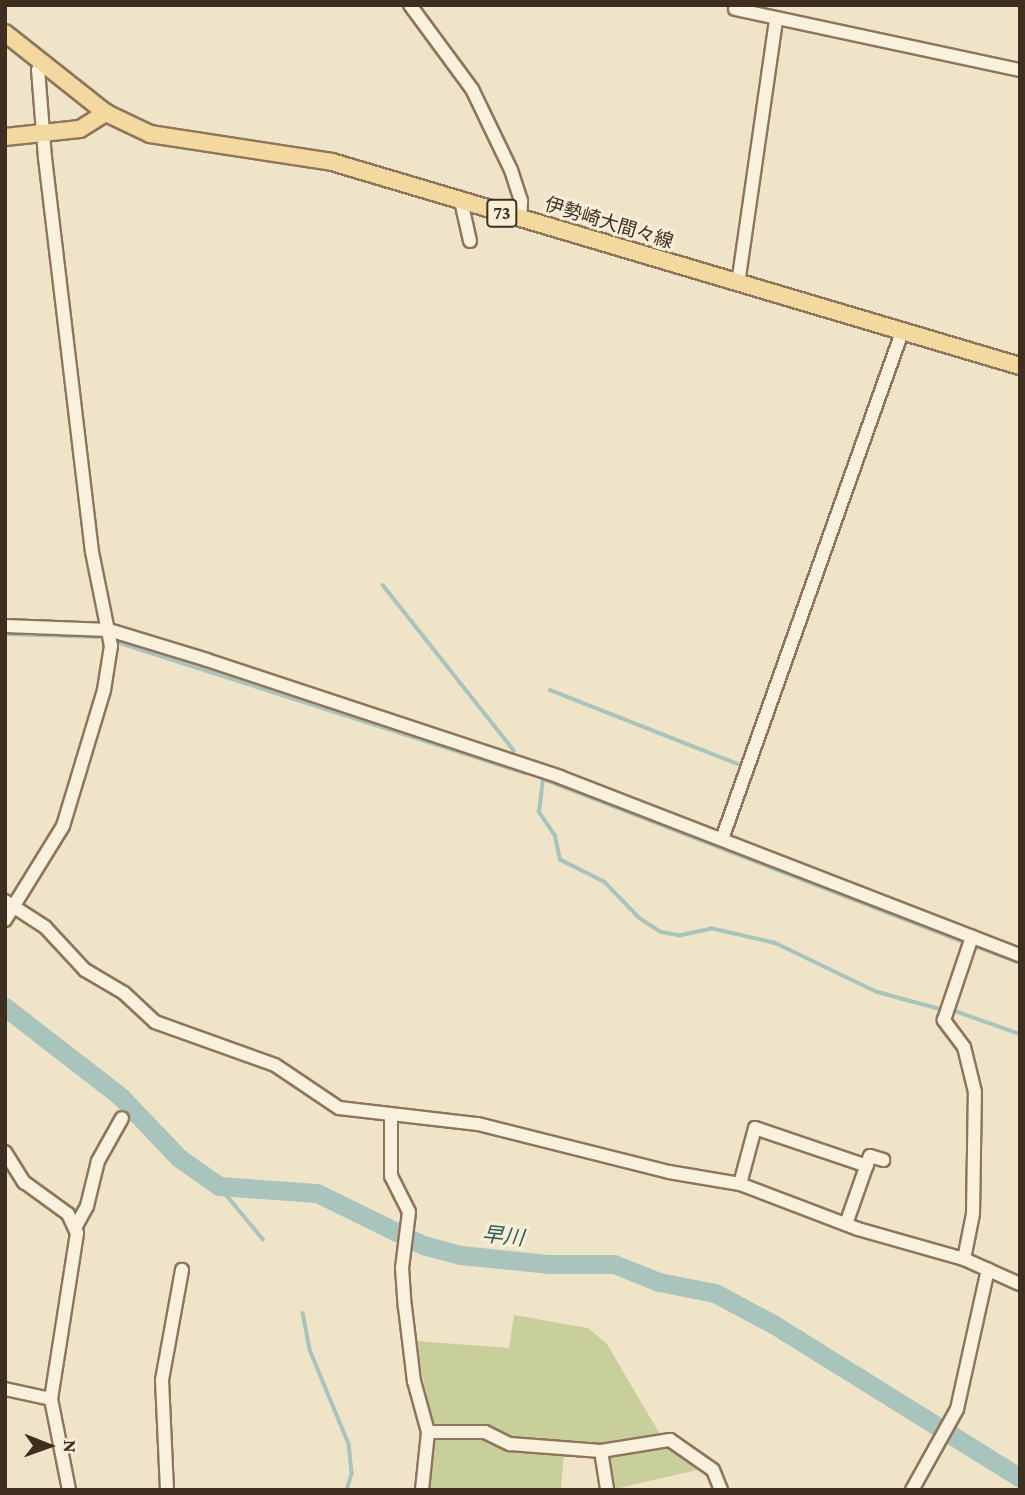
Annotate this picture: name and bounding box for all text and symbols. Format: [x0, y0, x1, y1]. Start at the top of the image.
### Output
street label: 伊勢崎大間々線 [542, 193, 676, 253]
road number: 73 [486, 198, 518, 228]
water label: 早川 [481, 1221, 525, 1251]
north arrow [14, 1411, 84, 1481]
text: N [60, 1440, 81, 1453]

